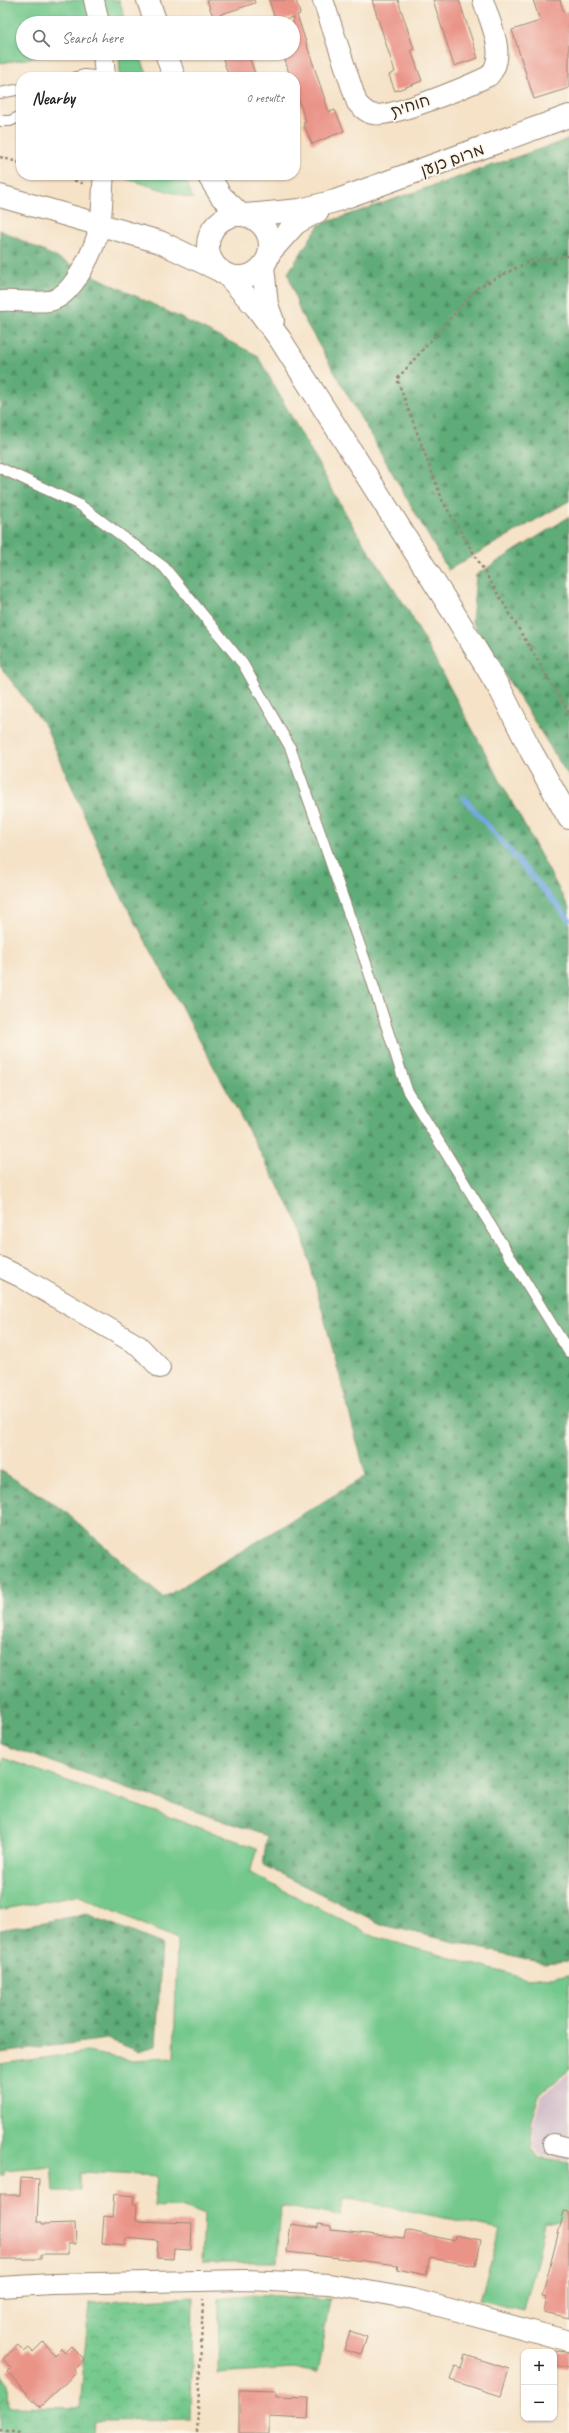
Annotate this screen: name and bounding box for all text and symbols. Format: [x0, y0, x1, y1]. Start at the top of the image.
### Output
search box [16, 16, 300, 60]
icon: search [30, 27, 52, 49]
text: Search here [62, 29, 123, 48]
text: Nearby [32, 88, 75, 109]
text: 0 results [246, 90, 284, 106]
street label: חוחית [388, 90, 433, 122]
street label: מרום כנען [418, 139, 487, 181]
map controls [521, 2349, 557, 2421]
button: + [521, 2349, 557, 2385]
button: − [521, 2385, 557, 2421]

